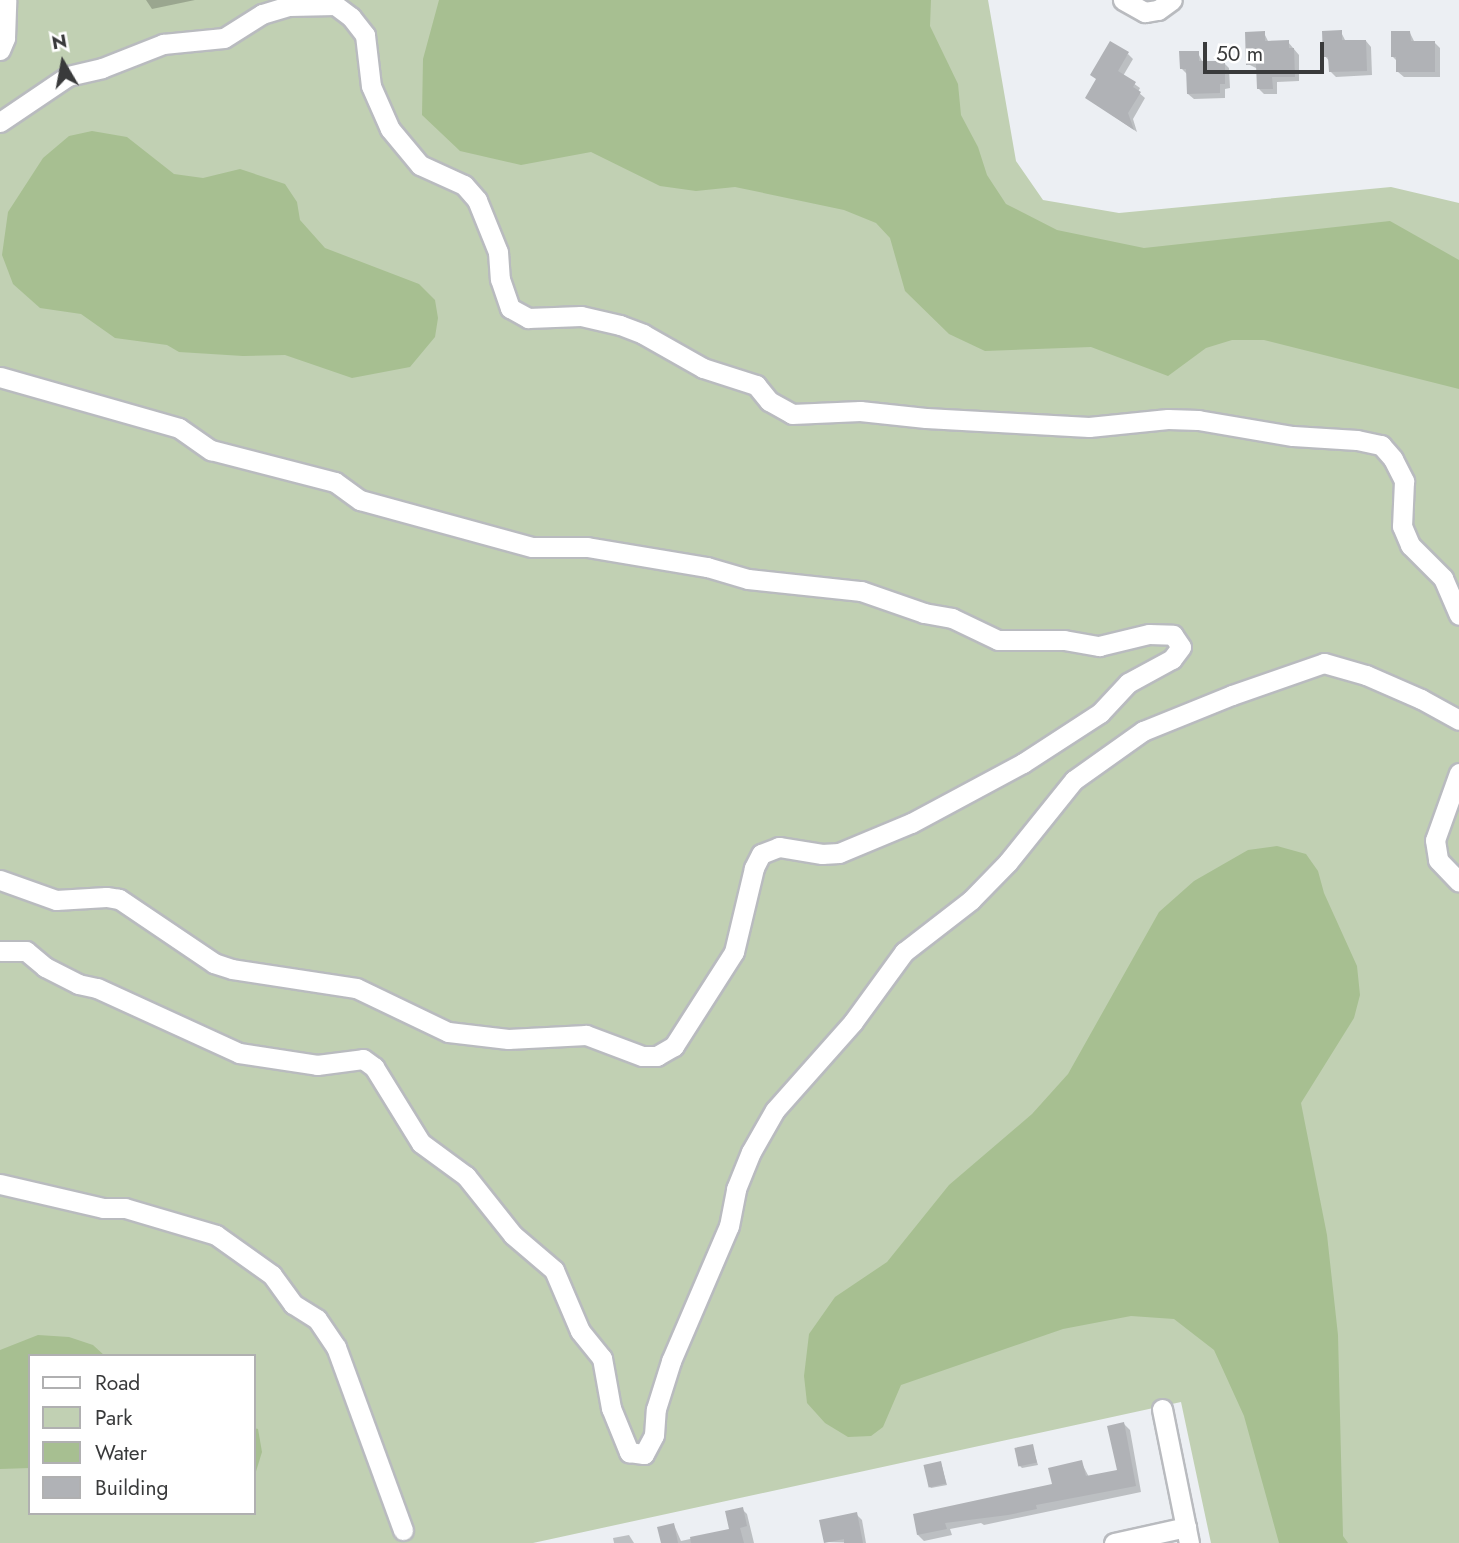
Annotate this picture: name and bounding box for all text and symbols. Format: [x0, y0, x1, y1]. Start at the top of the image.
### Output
text: N [49, 27, 69, 56]
north arrow [28, 28, 98, 98]
scale bar [1207, 28, 1328, 72]
text: 50 m [1216, 39, 1263, 69]
legend [28, 1354, 256, 1515]
text: Road [95, 1368, 140, 1398]
text: Park [95, 1403, 132, 1433]
text: Water [95, 1438, 147, 1468]
text: Building [95, 1473, 168, 1503]

